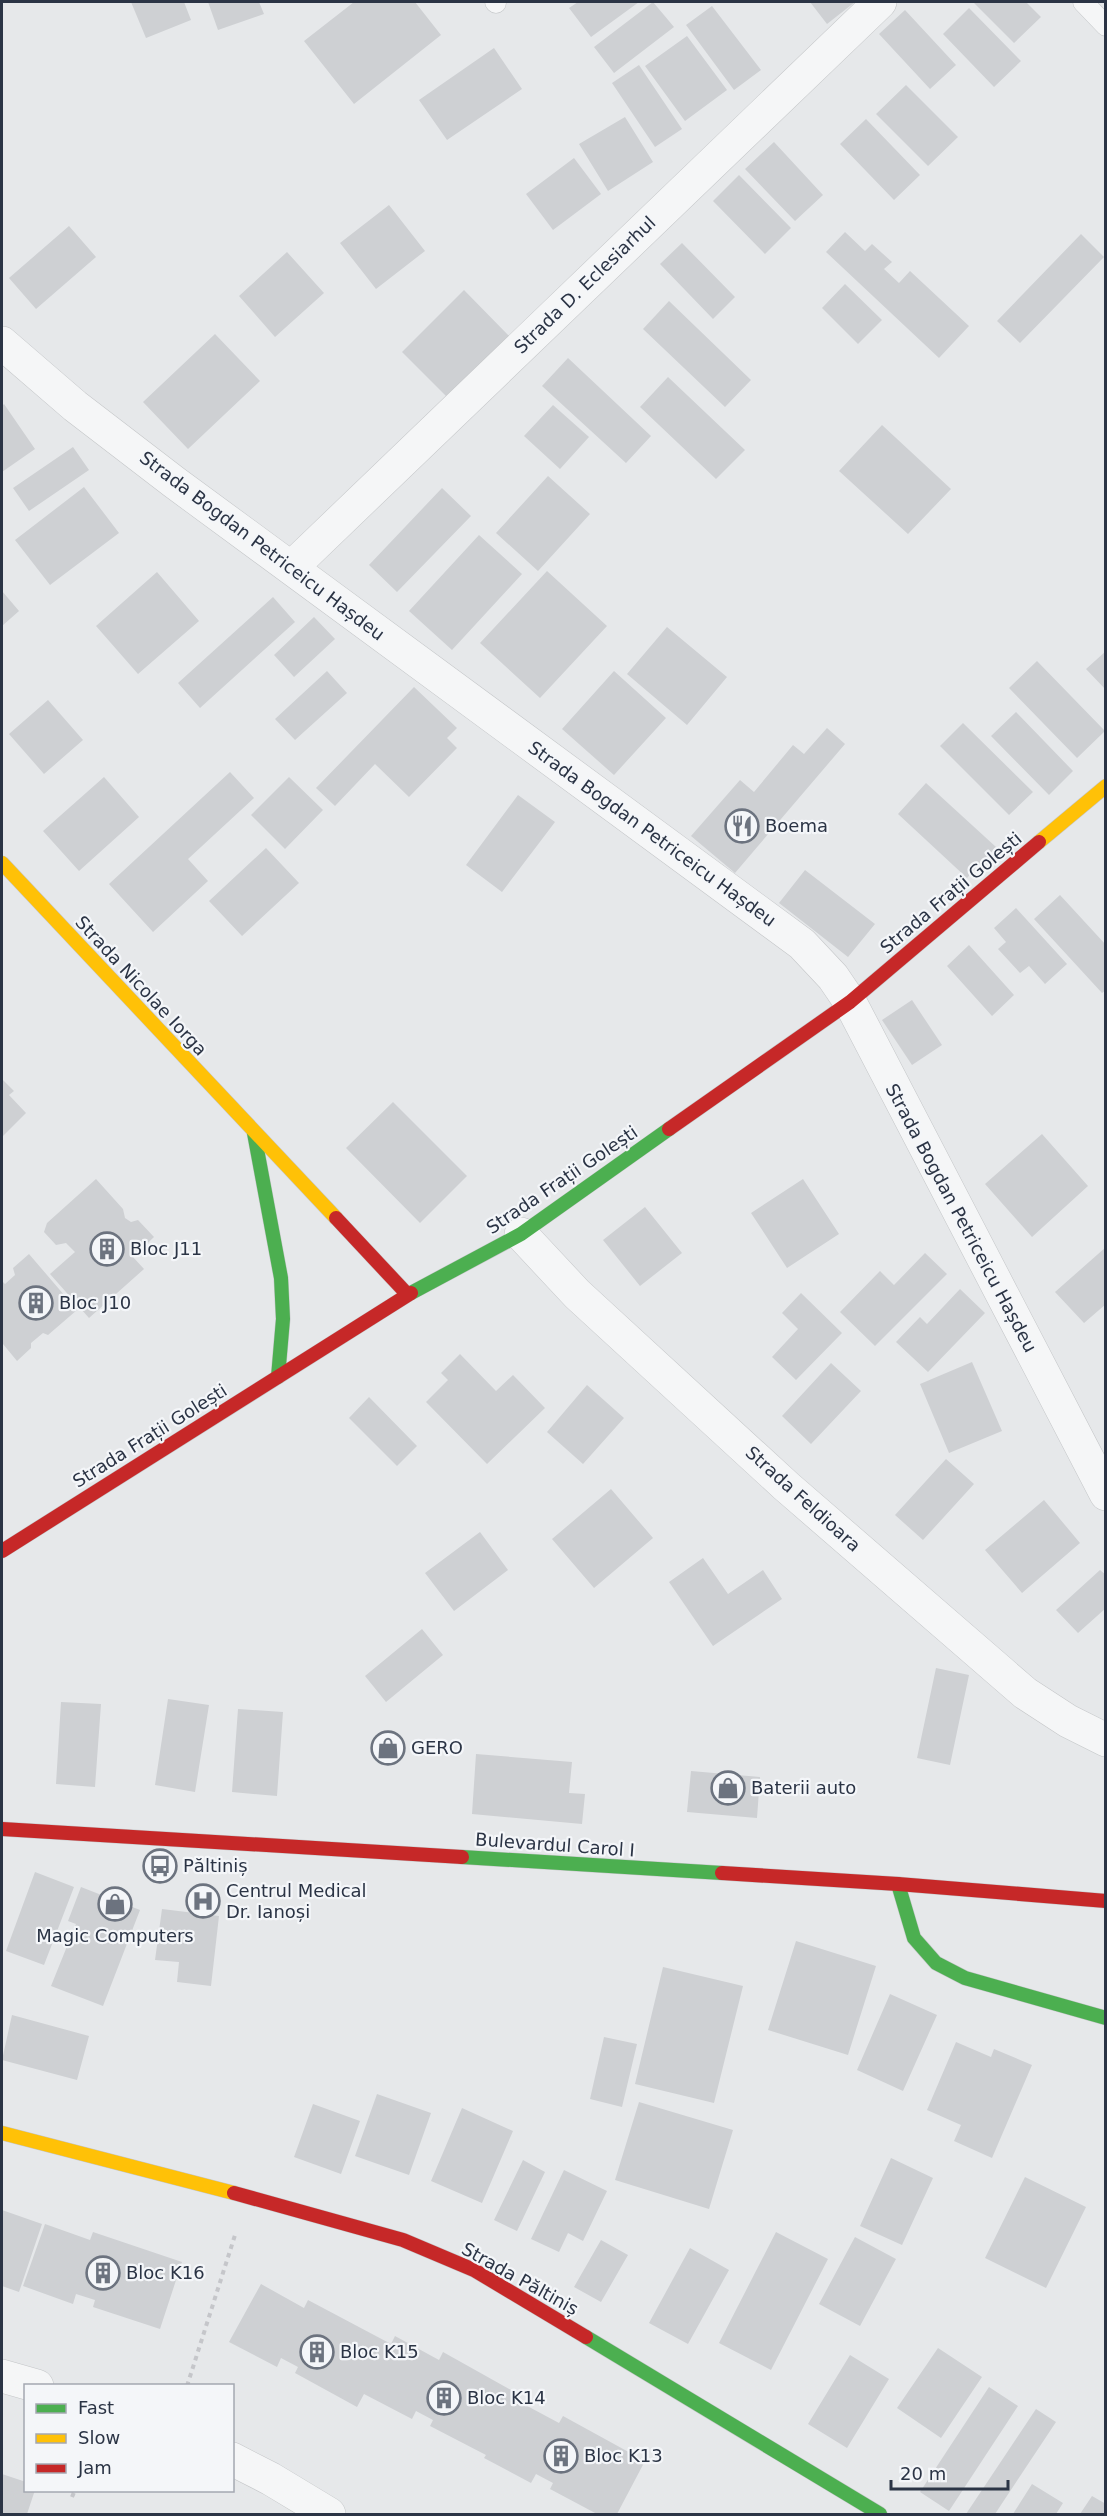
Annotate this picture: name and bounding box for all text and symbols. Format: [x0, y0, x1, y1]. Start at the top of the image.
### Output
street label: Strada D. Eclesiarhul [510, 212, 660, 358]
street label: Strada Bogdan Petriceicu Hașdeu [136, 447, 389, 645]
street label: Strada Bogdan Petriceicu Hașdeu [524, 737, 780, 931]
restaurant icon: Boema [724, 808, 760, 844]
place label: Boema [765, 815, 828, 836]
street label: Strada Frații Golești [876, 827, 1026, 958]
street label: Strada Nicolae Iorga [71, 912, 212, 1060]
street label: Strada Bogdan Petriceicu Hașdeu [882, 1080, 1041, 1356]
street label: Strada Frații Golești [482, 1121, 641, 1238]
building icon: Bloc J11 [89, 1231, 125, 1267]
place label: Bloc J11 [130, 1238, 202, 1259]
building icon: Bloc J10 [18, 1285, 54, 1321]
place label: Bloc J10 [59, 1292, 131, 1313]
street label: Strada Frații Golești [69, 1380, 231, 1492]
street label: Strada Feldioara [742, 1441, 865, 1556]
shop icon: GERO [370, 1730, 406, 1766]
place label: GERO [411, 1737, 463, 1758]
shop icon: Baterii auto [710, 1770, 746, 1806]
place label: Baterii auto [751, 1777, 856, 1798]
street label: Bulevardul Carol I [475, 1828, 635, 1861]
bus stop icon: Păltiniș [142, 1848, 178, 1884]
place label: Păltiniș [183, 1855, 248, 1876]
place label: Centrul Medical Dr. Ianoși [226, 1880, 367, 1922]
hospital icon: Centrul Medical Dr. Ianoși [185, 1883, 221, 1919]
shop icon: Magic Computers [97, 1886, 133, 1922]
place label: Magic Computers [36, 1925, 194, 1946]
street label: Strada Păltiniș [458, 2238, 582, 2319]
building icon: Bloc K16 [85, 2255, 121, 2291]
place label: Bloc K16 [126, 2262, 205, 2283]
building icon: Bloc K15 [299, 2334, 335, 2370]
place label: Bloc K15 [340, 2341, 419, 2362]
building icon: Bloc K14 [426, 2380, 462, 2416]
legend [24, 2384, 234, 2492]
place label: Bloc K14 [467, 2387, 546, 2408]
text: Fast [78, 2397, 114, 2418]
text: Slow [78, 2427, 120, 2448]
building icon: Bloc K13 [543, 2438, 579, 2474]
place label: Bloc K13 [584, 2445, 663, 2466]
scale bar [891, 2453, 1008, 2491]
text: Jam [77, 2457, 112, 2478]
text: 20 m [900, 2463, 946, 2484]

